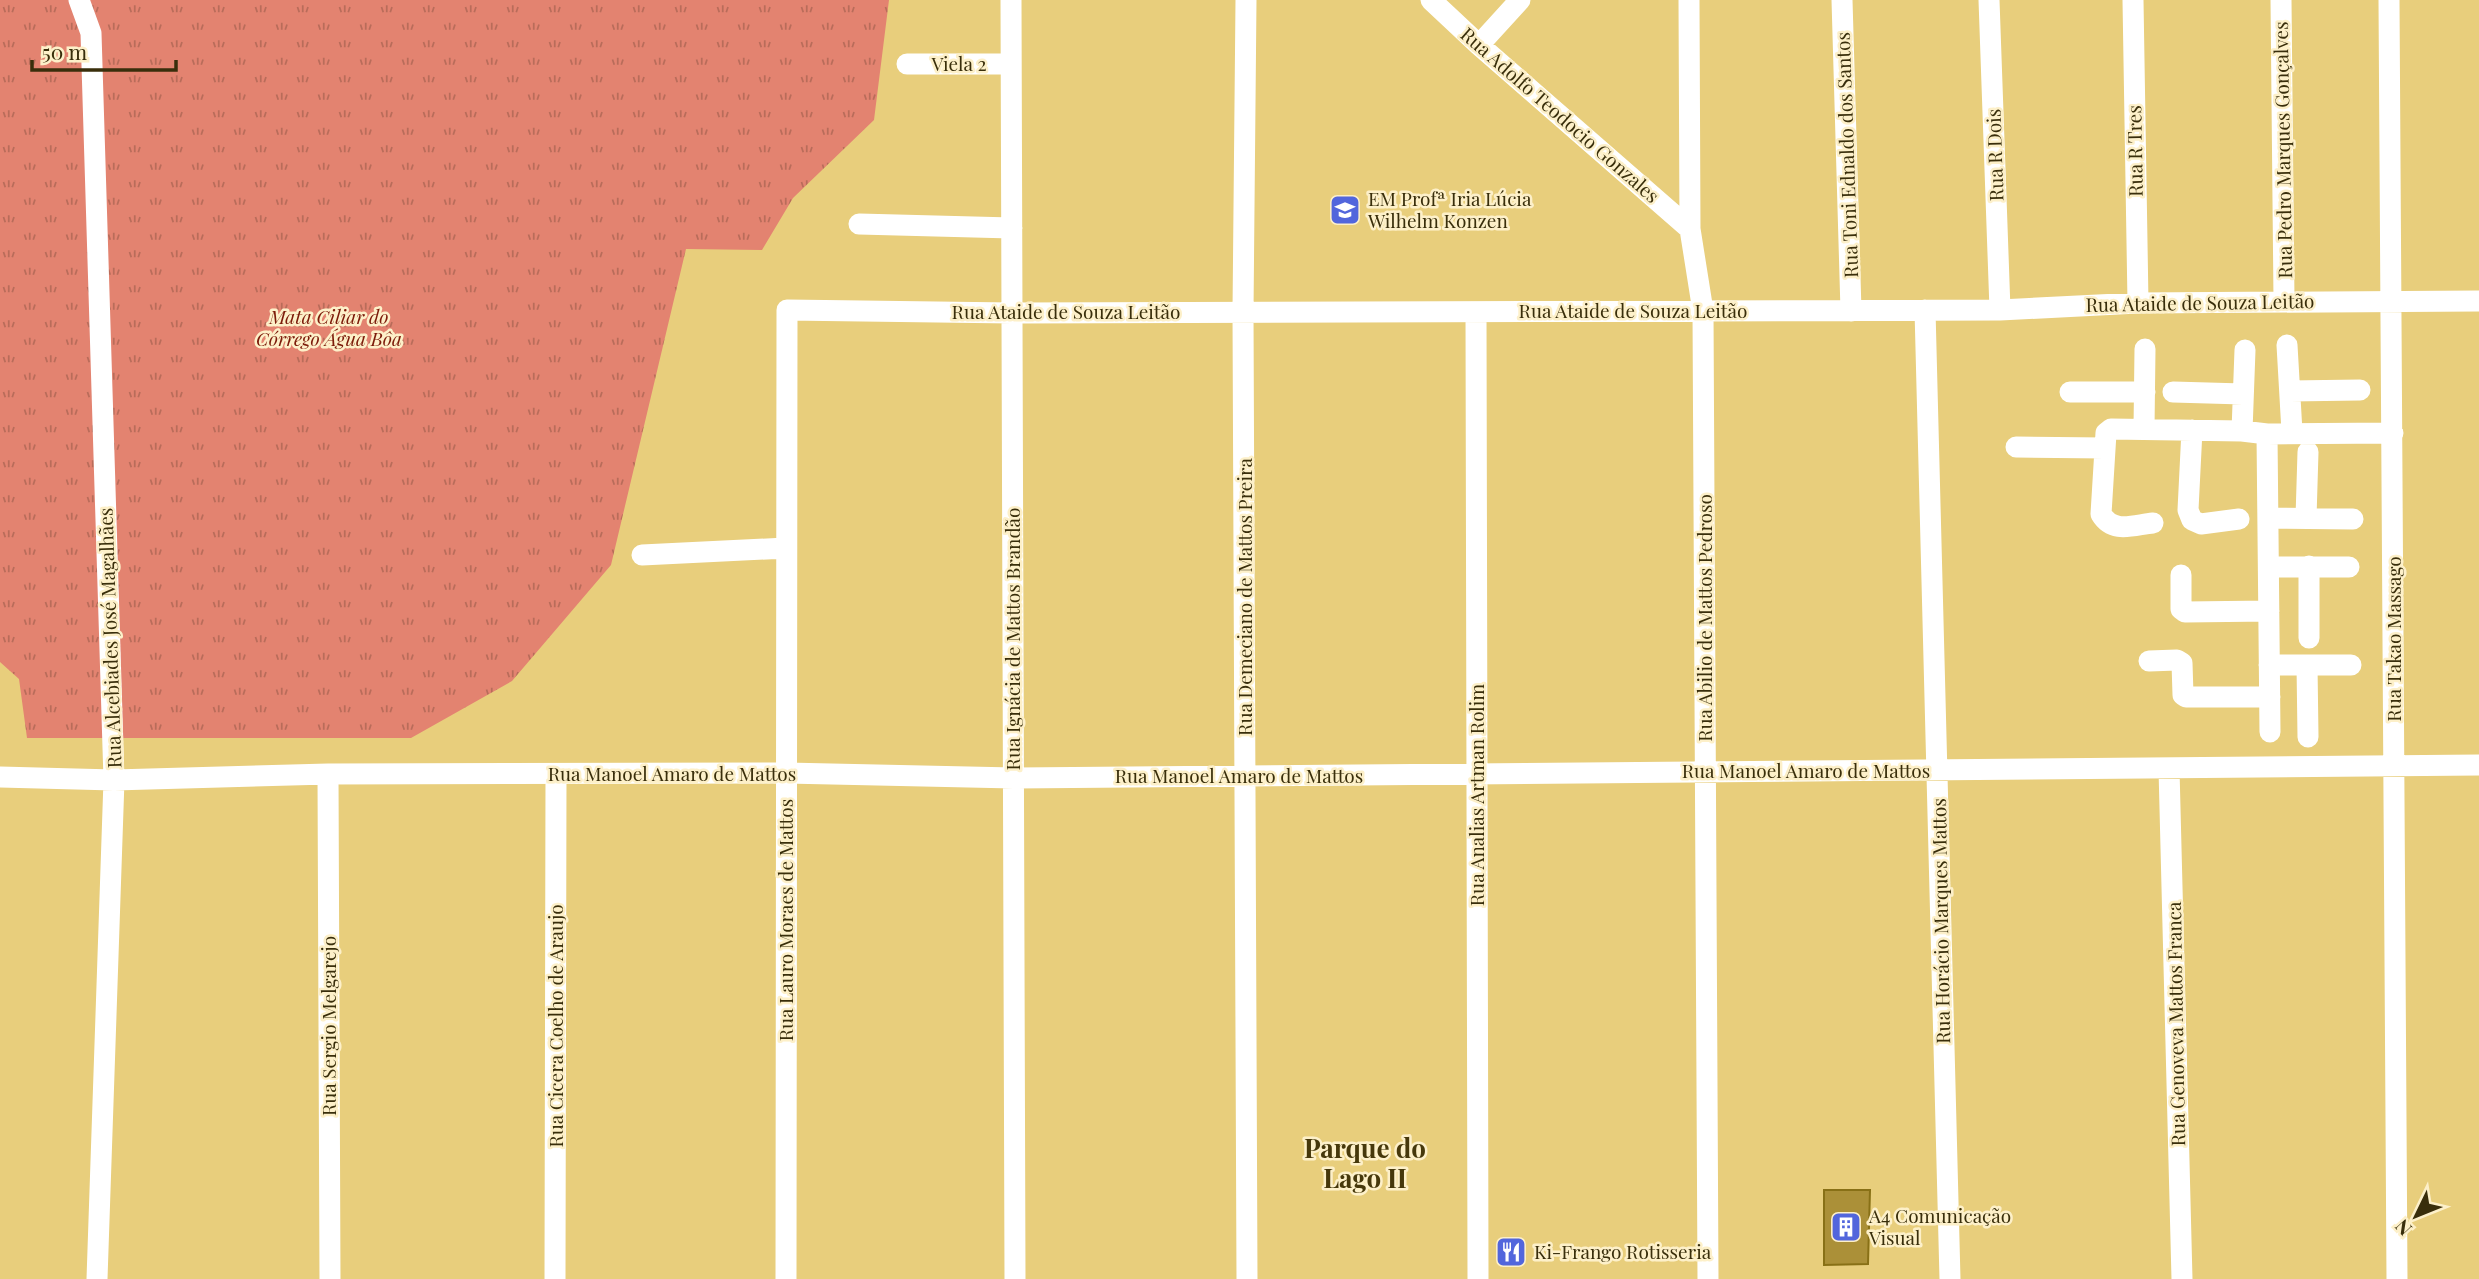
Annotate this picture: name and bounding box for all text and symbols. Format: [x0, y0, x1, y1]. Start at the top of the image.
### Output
street label: Rua Adolfo Teodocio Gonzales [1456, 21, 1666, 208]
street label: Rua Pedro Marques Gonçalves [2267, 21, 2297, 279]
scale bar [32, 28, 175, 72]
street label: Rua Toni Ednaldo dos Santos [1829, 32, 1863, 278]
text: 50 m [42, 37, 88, 65]
street label: Viela 2 [930, 50, 987, 76]
street label: Rua R Tres [2120, 105, 2148, 197]
street label: Rua R Dois [1979, 108, 2009, 202]
place label: EM Profª Iria Lúcia Wilhelm Konzen [1367, 185, 1532, 233]
school or university icon: EM Profª Iria Lúcia Wilhelm Konzen [1328, 193, 1362, 227]
street label: Rua Ataide de Souza Leitão [2085, 287, 2315, 317]
street label: Rua Ataide de Souza Leitão [1519, 297, 1747, 323]
street label: Rua Ataide de Souza Leitão [952, 298, 1180, 324]
park label: Mata Ciliar do Córrego Água Bôa [256, 303, 402, 351]
street label: Rua Demeciano de Mattos Preira [1231, 458, 1257, 736]
street label: Rua Abilio de Mattos Pedroso [1691, 494, 1717, 742]
street label: Rua Alcebiades José Magalhães [91, 507, 127, 769]
street label: Rua Ignácia de Mattos Brandão [999, 508, 1025, 770]
street label: Rua Takao Massago [2380, 556, 2406, 722]
street label: Rua Analias Artman Rolim [1463, 684, 1489, 906]
street label: Rua Manoel Amaro de Mattos [1682, 757, 1930, 783]
street label: Rua Manoel Amaro de Mattos [548, 760, 796, 786]
street label: Rua Manoel Amaro de Mattos [1115, 762, 1363, 788]
street label: Rua Horácio Marques Mattos [1925, 798, 1955, 1044]
street label: Rua Lauro Moraes de Mattos [772, 799, 798, 1041]
street label: Rua Genoveva Mattos Franca [2160, 901, 2190, 1147]
street label: Rua Cicera Coelho de Araujo [542, 904, 568, 1148]
street label: Rua Sergio Melgarejo [315, 936, 341, 1116]
district label: Parque do Lago II [1304, 1130, 1426, 1195]
north arrow [2381, 1181, 2451, 1251]
place label: A4 Comunicação Visual [1868, 1202, 2011, 1250]
building icon: A4 Comunicação Visual [1829, 1210, 1863, 1244]
text: N [2388, 1214, 2417, 1242]
restaurant icon: Ki-Frango Rotisseria [1494, 1235, 1528, 1269]
place label: Ki-Frango Rotisseria [1534, 1238, 1712, 1264]

